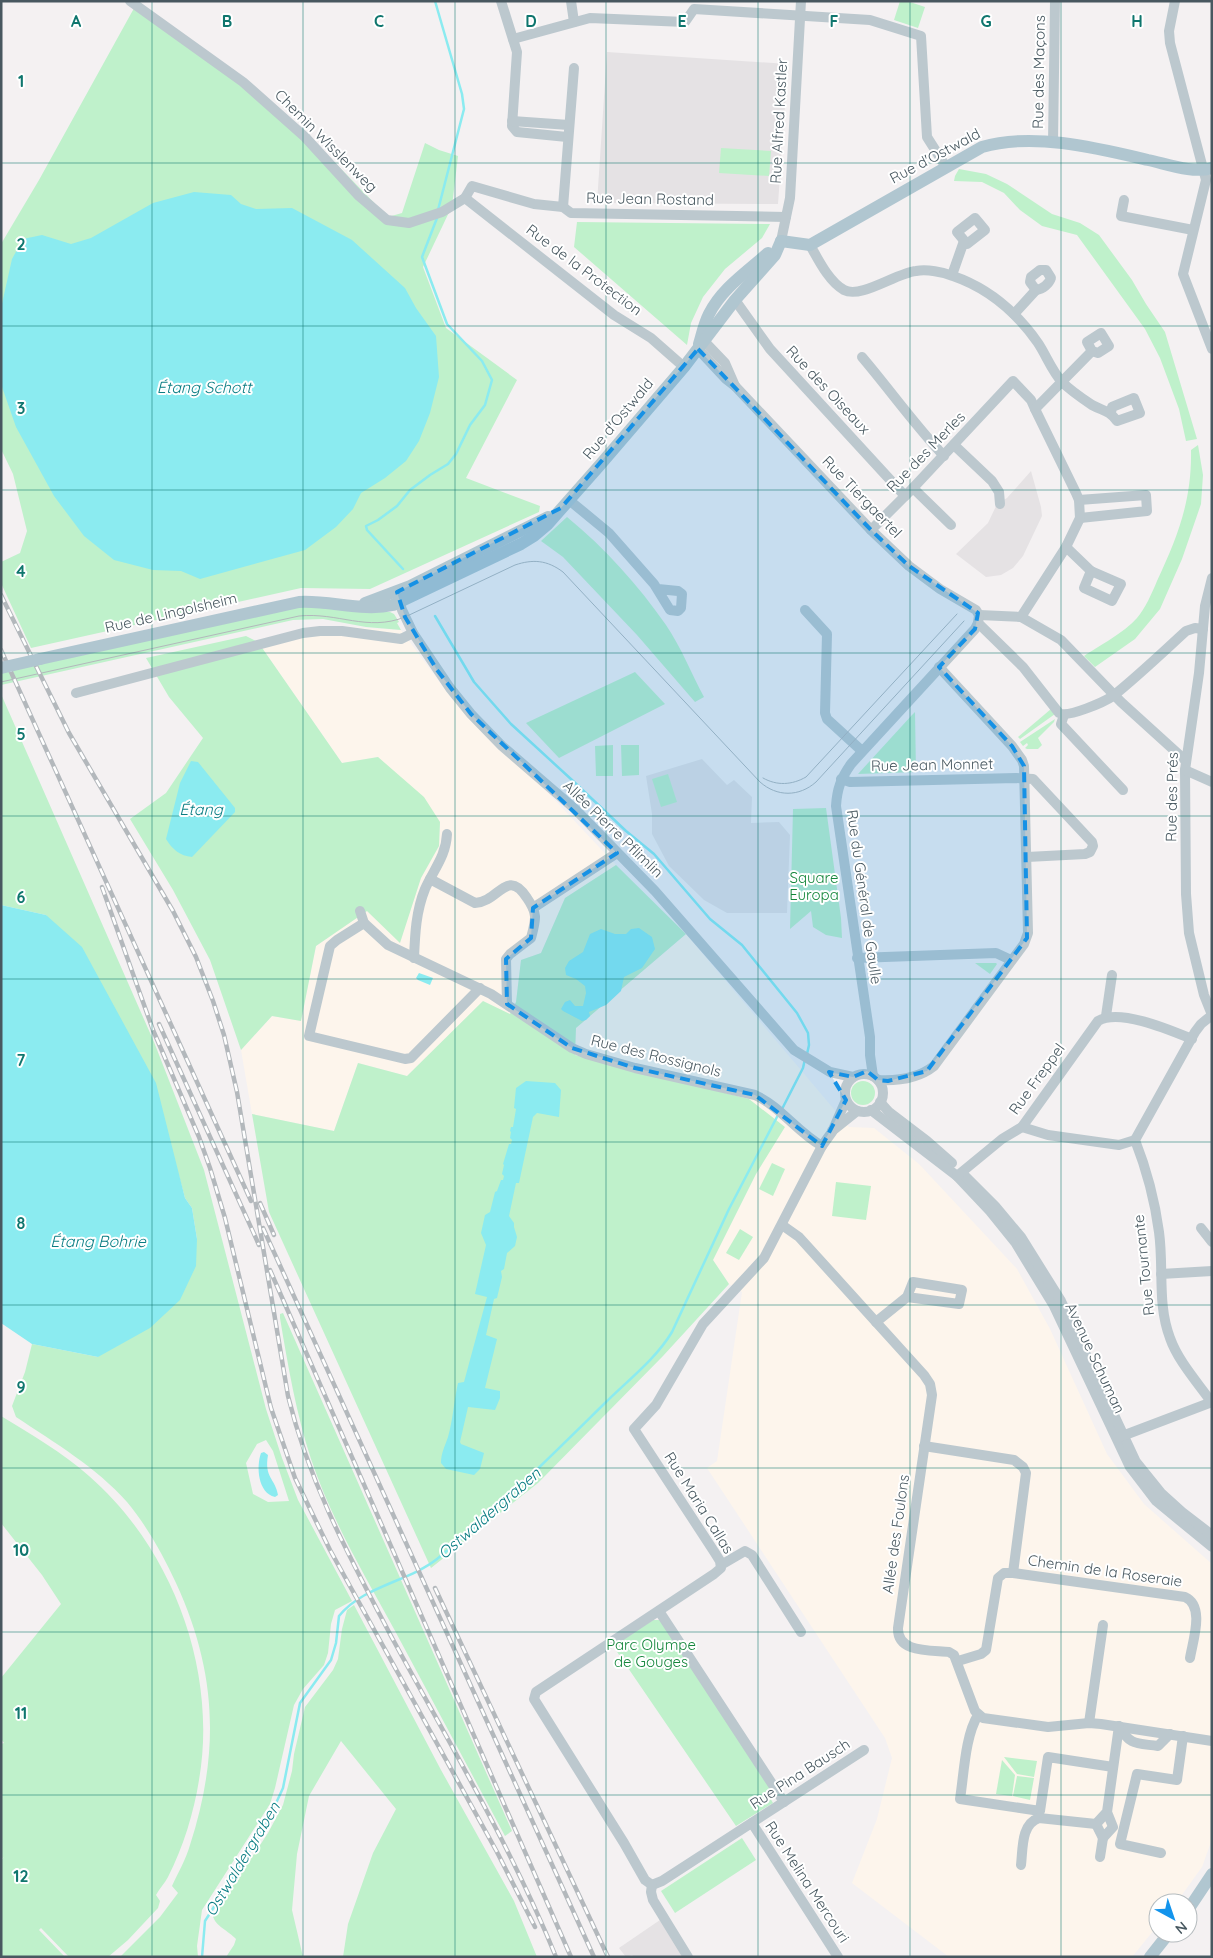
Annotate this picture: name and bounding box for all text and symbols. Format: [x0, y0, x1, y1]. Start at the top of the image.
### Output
text: A [71, 11, 82, 31]
text: B [222, 11, 232, 31]
text: C [374, 11, 384, 31]
text: D [525, 11, 537, 31]
text: E [677, 11, 687, 31]
text: F [830, 11, 839, 31]
text: G [980, 11, 992, 31]
text: H [1131, 11, 1143, 31]
street label: Rue des Maçons [1028, 15, 1049, 129]
street label: Rue Alfred Kastler [766, 58, 791, 184]
text: 1 [18, 71, 24, 91]
street label: Chemin Wisslenweg [271, 85, 382, 196]
street label: Rue d'Ostwald [886, 124, 983, 187]
street label: Rue Jean Rostand [586, 188, 714, 209]
street label: Rue de la Protection [523, 220, 646, 319]
text: 2 [16, 234, 26, 254]
street label: Rue des Oiseaux [782, 341, 874, 438]
street label: Rue d'Ostwald [578, 374, 657, 463]
water label: Étang Schott [157, 377, 253, 397]
text: 3 [17, 398, 25, 418]
street label: Rue des Merles [882, 407, 969, 496]
street label: Rue Tiergaertel [818, 452, 906, 542]
text: 4 [16, 561, 26, 581]
street label: Rue de Lingolsheim [103, 588, 239, 637]
text: 5 [16, 724, 26, 744]
street label: Rue des Prés [1161, 752, 1182, 842]
street label: Rue Jean Monnet [871, 754, 993, 775]
street label: Allée Pierre Pflimlin [559, 776, 667, 881]
water label: Étang [179, 799, 224, 819]
street label: Rue du Général de Gaulle [843, 808, 886, 986]
park label: Square Europa [789, 868, 839, 904]
text: 6 [17, 887, 26, 907]
street label: Rue des Rossignols [589, 1030, 723, 1081]
street label: Rue Freppel [1004, 1039, 1069, 1118]
text: 7 [17, 1050, 26, 1070]
text: 8 [17, 1213, 26, 1233]
street label: Rue Tournante [1129, 1214, 1158, 1317]
water label: Étang Bohrie [50, 1231, 147, 1251]
street label: Avenue Schuman [1061, 1299, 1129, 1416]
text: 9 [16, 1377, 26, 1397]
street label: Rue Maria Callas [660, 1448, 738, 1557]
water label: Ostwaldergraben [434, 1463, 545, 1563]
street label: Allée des Foulons [878, 1473, 913, 1595]
text: 10 [13, 1540, 29, 1560]
street label: Chemin de la Roseraie [1027, 1550, 1183, 1591]
park label: Parc Olympe de Gouges [606, 1635, 696, 1671]
text: 11 [15, 1703, 27, 1723]
street label: Rue Pina Bausch [746, 1734, 853, 1813]
water label: Ostwaldergraben [200, 1798, 284, 1920]
street label: Rue Melina Mercouri [761, 1817, 854, 1946]
text: 12 [13, 1866, 29, 1886]
north arrow [1148, 1893, 1198, 1943]
text: N [1172, 1918, 1191, 1938]

